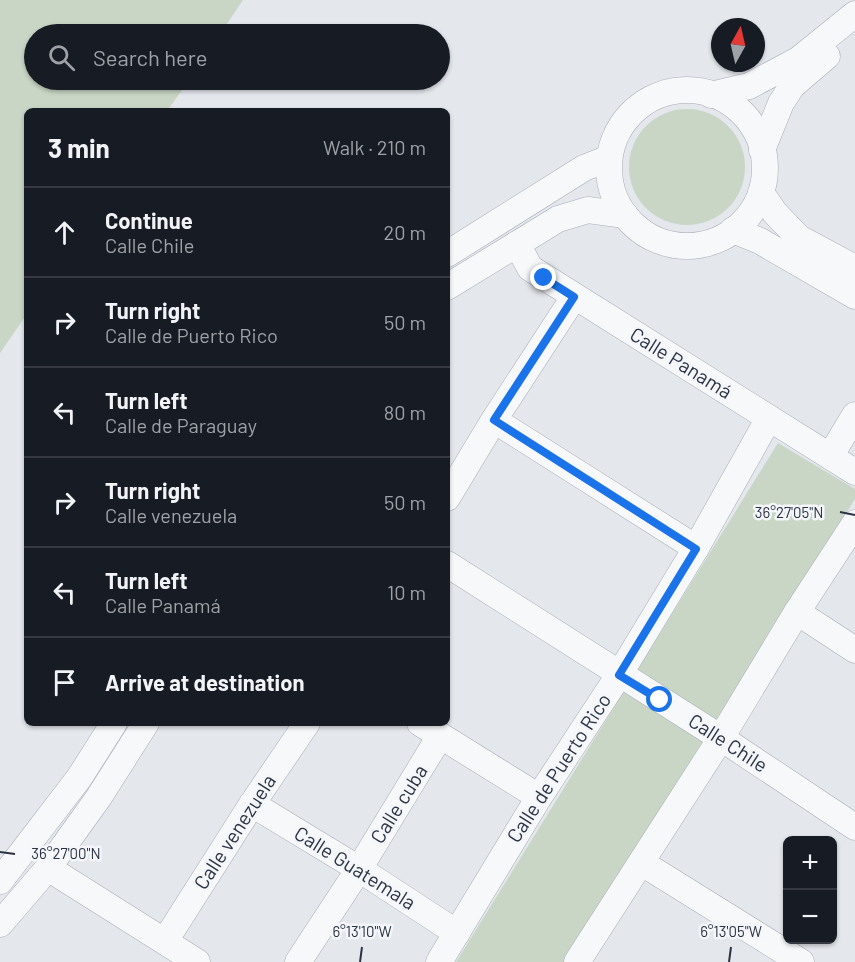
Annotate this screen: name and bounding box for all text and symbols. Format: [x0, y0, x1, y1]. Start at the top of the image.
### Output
north arrow [711, 18, 765, 72]
search box [24, 24, 450, 90]
icon: search [45, 41, 78, 74]
text: Search here [93, 44, 207, 70]
text: 3 min [48, 132, 110, 163]
text: Walk · 210 m [323, 135, 426, 159]
text: Continue [105, 207, 193, 233]
icon: ahead [48, 216, 81, 249]
text: 20 m [383, 220, 426, 244]
text: Calle Chile [105, 233, 194, 257]
route end [530, 264, 556, 290]
text: Turn right [105, 297, 200, 323]
icon: right [48, 306, 81, 339]
text: 50 m [384, 310, 426, 334]
street label: Calle Panamá [626, 321, 737, 403]
text: Calle de Puerto Rico [105, 323, 278, 347]
text: Turn left [105, 387, 188, 413]
icon: left [48, 396, 81, 429]
text: 80 m [384, 400, 426, 424]
text: Calle de Paraguay [105, 413, 257, 437]
text: Turn right [105, 477, 200, 503]
icon: right [48, 486, 81, 519]
text: 50 m [384, 490, 426, 514]
text: Calle venezuela [105, 503, 237, 527]
text: 36°27'05"N [755, 503, 823, 521]
text: Turn left [105, 567, 188, 593]
icon: left [48, 576, 81, 609]
text: 10 m [387, 580, 426, 604]
text: Calle Panamá [105, 593, 221, 617]
icon: arrive [48, 666, 81, 699]
text: Arrive at destination [105, 669, 304, 695]
route start [646, 686, 672, 712]
street label: Calle de Puerto Rico [501, 688, 615, 846]
street label: Calle Chile [685, 708, 773, 777]
street label: Calle cuba [365, 760, 432, 847]
street label: Calle venezuela [188, 769, 280, 893]
street label: Calle Guatemala [290, 820, 421, 914]
map controls [783, 836, 837, 944]
button: + [783, 836, 837, 890]
text: 36°27'00"N [31, 844, 101, 862]
button: − [783, 890, 837, 944]
text: 6°13'10"W [332, 922, 392, 940]
text: 6°13'05"W [700, 922, 762, 940]

